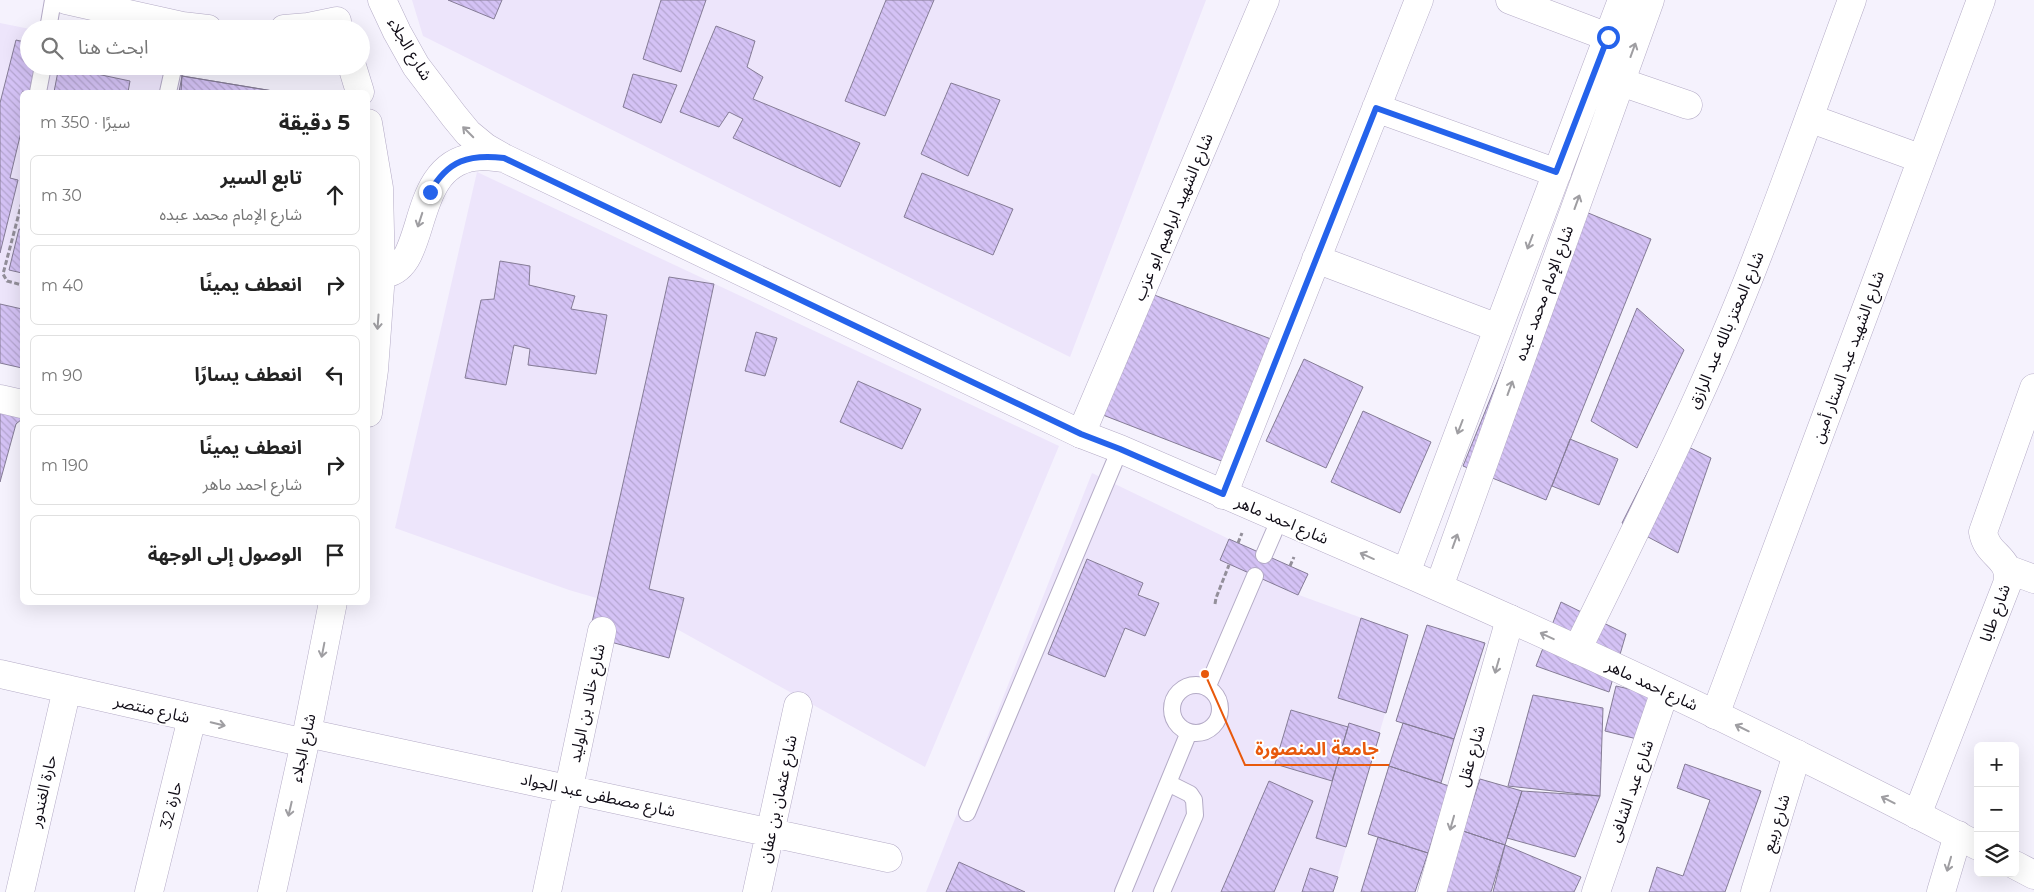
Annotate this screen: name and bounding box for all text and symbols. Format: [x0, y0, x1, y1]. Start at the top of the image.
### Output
street label: شارع الجلاء [381, 14, 436, 85]
search box [20, 20, 370, 75]
route start [1597, 26, 1620, 49]
icon: search [38, 34, 66, 62]
text: ابحث هنا [78, 36, 148, 59]
one-way arrow [1628, 42, 1638, 58]
text: 5 دقيقة [279, 110, 350, 135]
text: سيرًا · 350 m [40, 113, 130, 132]
one-way arrow [462, 126, 474, 138]
street label: شارع الشهيد ابراهيم ابو عزب [1129, 130, 1220, 305]
text: تابع السير [220, 166, 302, 189]
icon: ahead [321, 181, 349, 209]
route end [419, 181, 442, 204]
text: 30 m [41, 186, 82, 205]
one-way arrow [1573, 195, 1582, 211]
text: شارع الإمام محمد عبده [159, 205, 302, 224]
one-way arrow [415, 212, 425, 228]
street label: شارع الإمام محمد عبده [1511, 223, 1580, 364]
one-way arrow [1525, 234, 1534, 249]
street label: شارع المعتز بالله عبد الرازق [1684, 248, 1771, 413]
street label: شارع الشهيد عبد الستار أمين [1808, 268, 1891, 447]
icon: right [321, 271, 349, 299]
text: انعطف يمينًا [199, 273, 302, 296]
text: 40 m [41, 276, 83, 295]
one-way arrow [373, 314, 382, 330]
icon: left [321, 361, 349, 389]
text: انعطف يسارًا [195, 363, 302, 386]
text: 90 m [41, 366, 83, 385]
one-way arrow [1506, 381, 1515, 396]
one-way arrow [1455, 419, 1465, 434]
text: انعطف يمينًا [199, 436, 302, 459]
icon: right [321, 451, 349, 479]
text: 190 m [41, 456, 88, 475]
text: شارع احمد ماهر [203, 475, 302, 494]
street label: شارع احمد ماهر [1231, 491, 1331, 551]
one-way arrow [1451, 534, 1460, 549]
icon: arrive [321, 541, 349, 569]
text: الوصول إلى الوجهة [148, 543, 302, 566]
one-way arrow [1360, 550, 1375, 560]
street label: شارع طابا [1976, 582, 2017, 645]
one-way arrow [1540, 631, 1555, 641]
one-way arrow [318, 642, 328, 658]
street label: شارع خالد بن الوليد [565, 642, 612, 765]
street label: شارع احمد ماهر [1601, 655, 1701, 717]
one-way arrow [1491, 658, 1501, 674]
street label: شارع منتصر [111, 691, 192, 730]
street label: شارع الجلاء [286, 712, 322, 785]
one-way arrow [210, 719, 226, 729]
one-way arrow [1735, 722, 1750, 732]
street label: شارع عقل [1453, 723, 1492, 790]
callout: جامعة المنصورة [1245, 732, 1389, 765]
street label: شارع عثمان بن عفان [755, 733, 804, 865]
street label: شارع عبد الشافى [1605, 737, 1660, 846]
text: جامعة المنصورة [1255, 738, 1379, 760]
map controls [1974, 742, 2019, 877]
button: + [1974, 742, 2019, 787]
street label: حارة الغندور [25, 753, 61, 830]
street label: شارع مصطفى عبد الجواد [518, 769, 677, 824]
street label: حارة 32 [156, 779, 186, 831]
button: − [1974, 787, 2019, 832]
street label: شارع ربيع [1758, 792, 1797, 855]
one-way arrow [1880, 795, 1895, 805]
one-way arrow [285, 801, 294, 817]
one-way arrow [1447, 814, 1457, 830]
button: layers [1974, 832, 2019, 877]
one-way arrow [1944, 855, 1954, 871]

